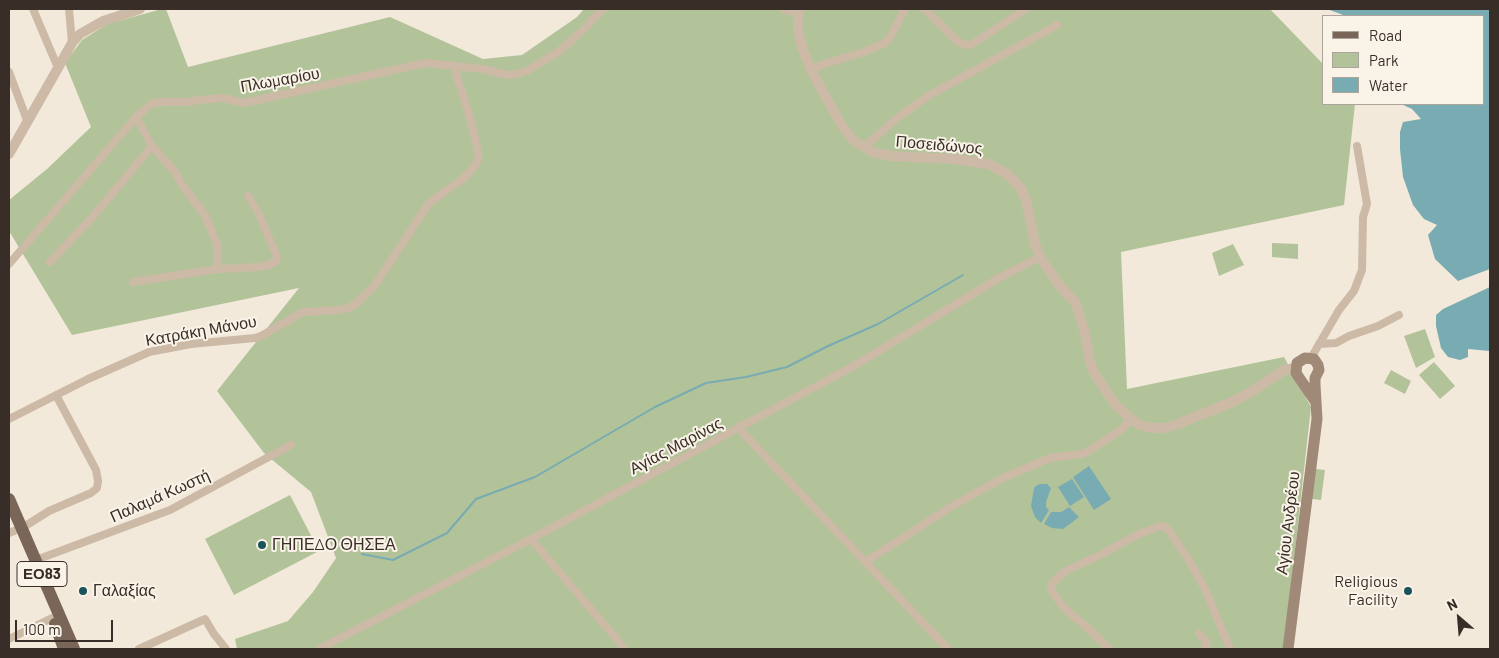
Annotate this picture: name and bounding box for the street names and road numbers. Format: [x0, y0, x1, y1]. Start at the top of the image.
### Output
street label: Πλωμαρίου [239, 64, 321, 96]
street label: Ποσειδώνος [895, 132, 983, 158]
street label: Κατράκη Μάνου [144, 312, 258, 350]
street label: Αγίας Μαρίνας [626, 414, 726, 478]
street label: Παλαμά Κωστή [107, 465, 213, 527]
street label: Αγίου Ανδρέου [1272, 470, 1304, 576]
road number: ΕΟ83 [17, 562, 67, 586]

